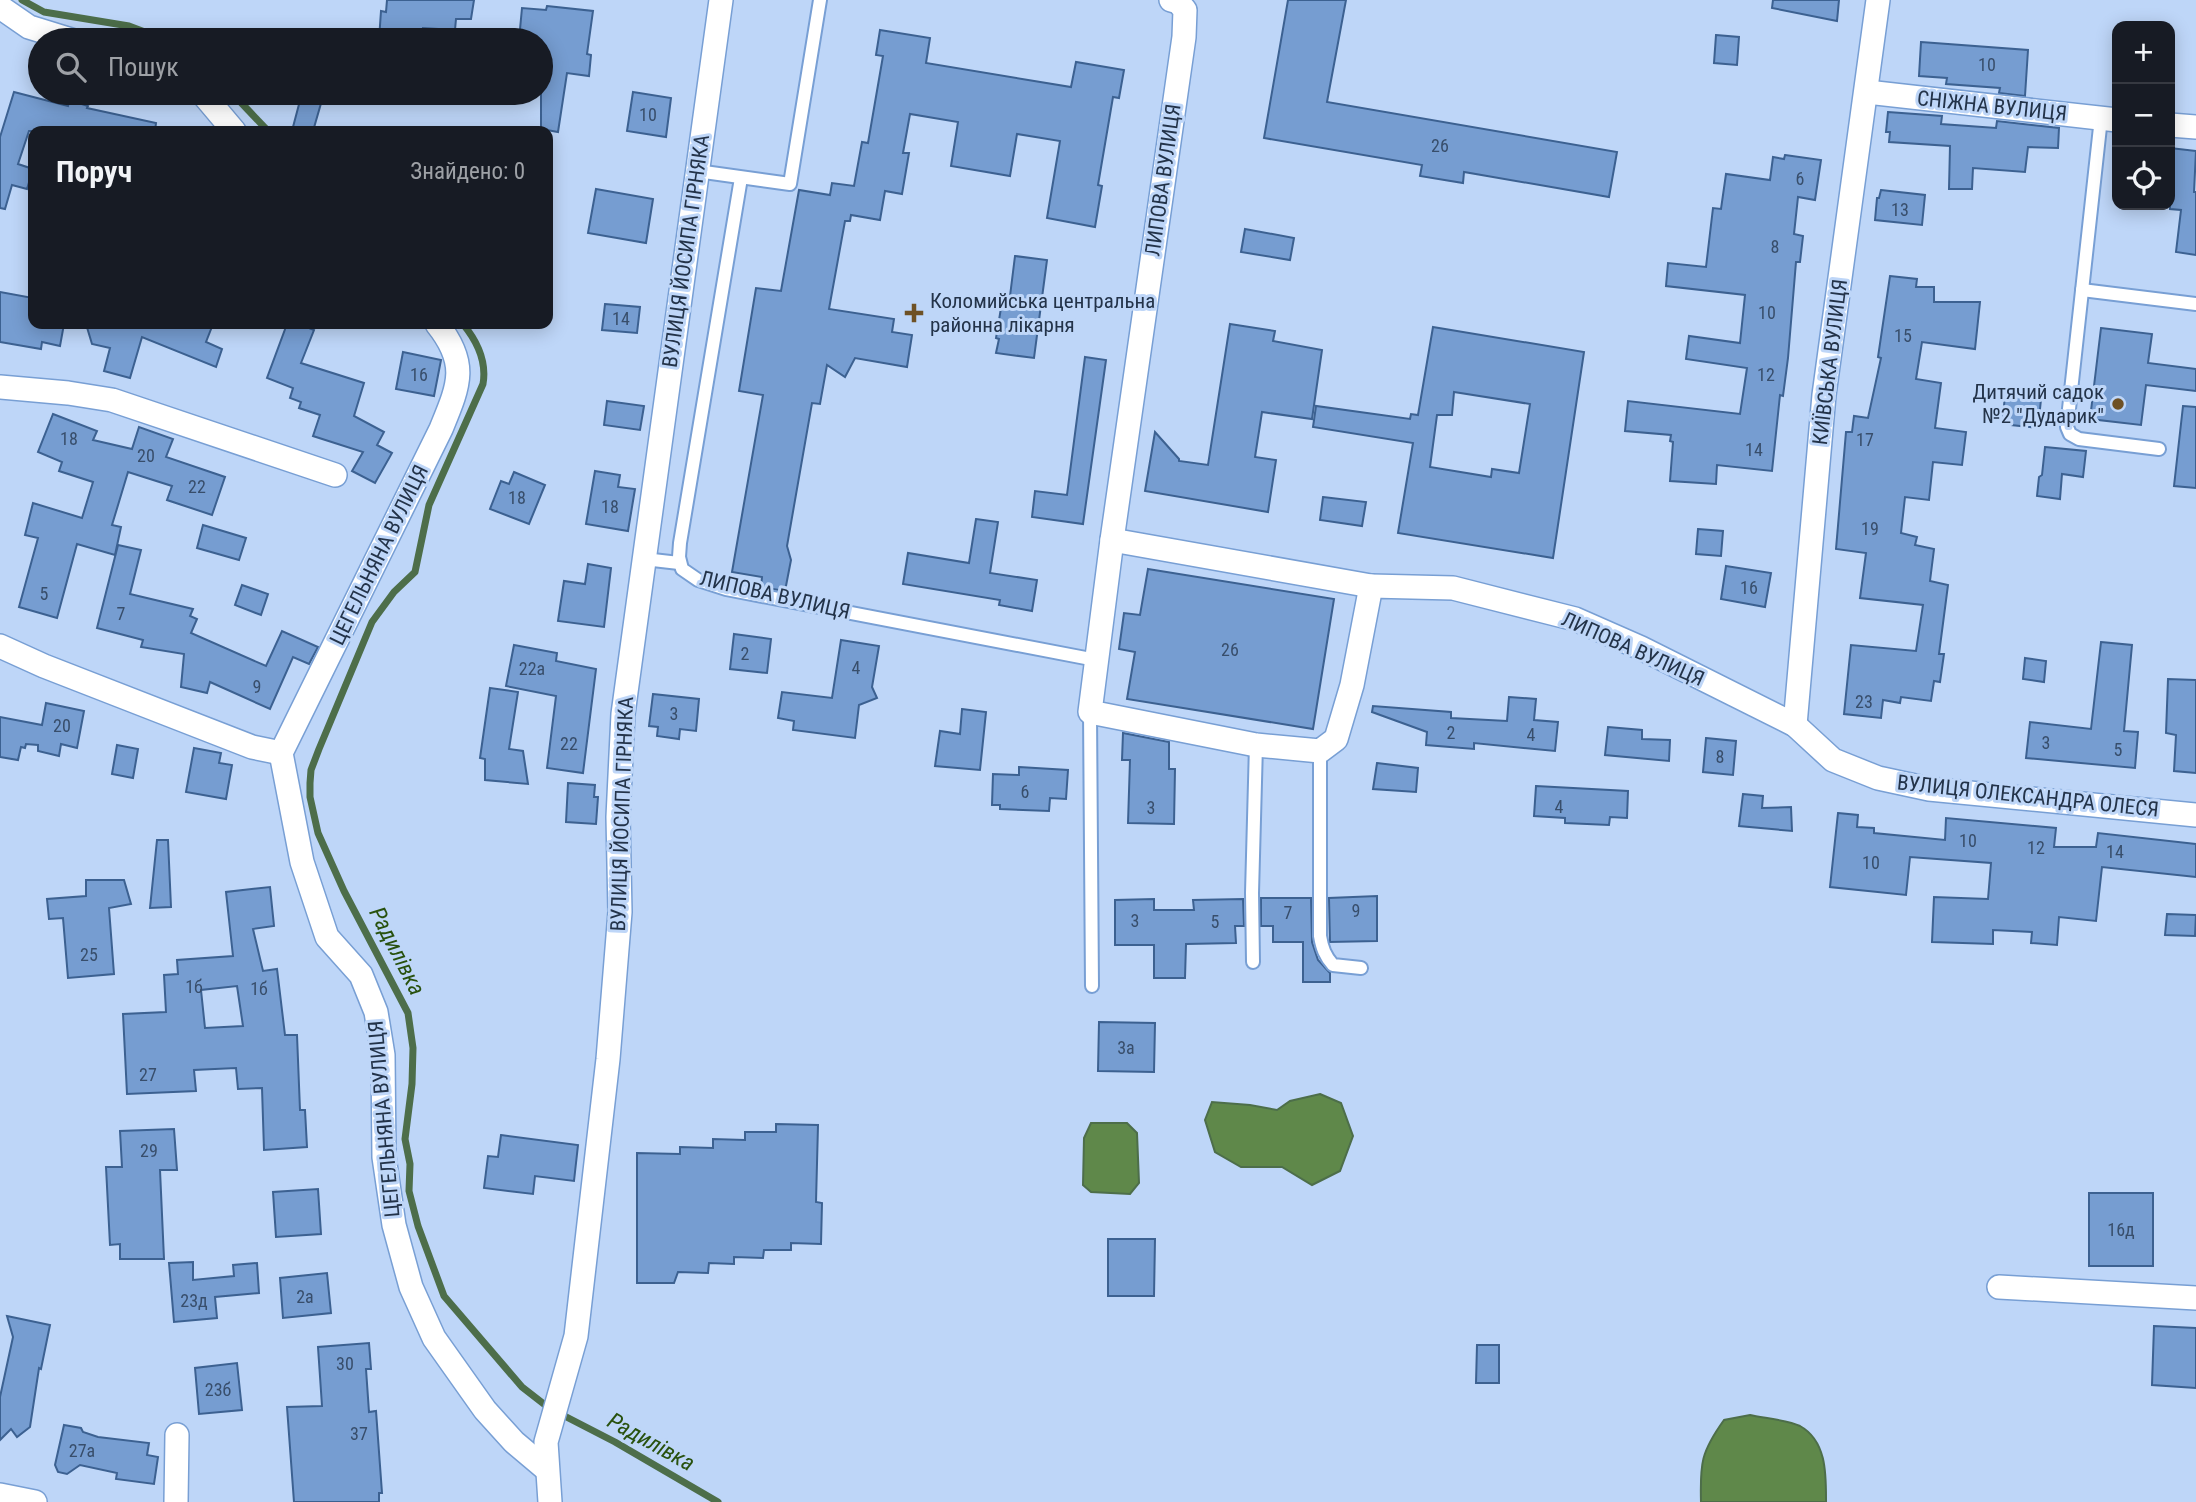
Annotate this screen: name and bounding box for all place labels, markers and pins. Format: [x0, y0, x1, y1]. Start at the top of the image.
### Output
place label: Коломийська центральна районна лікарня [930, 289, 1155, 337]
marker: Коломийська центральна районна лікарня [904, 303, 924, 323]
place label: Дитячий садок №2 "Дударик" [1972, 380, 2104, 428]
marker: Дитячий садок №2 "Дударик" [2110, 396, 2126, 412]

